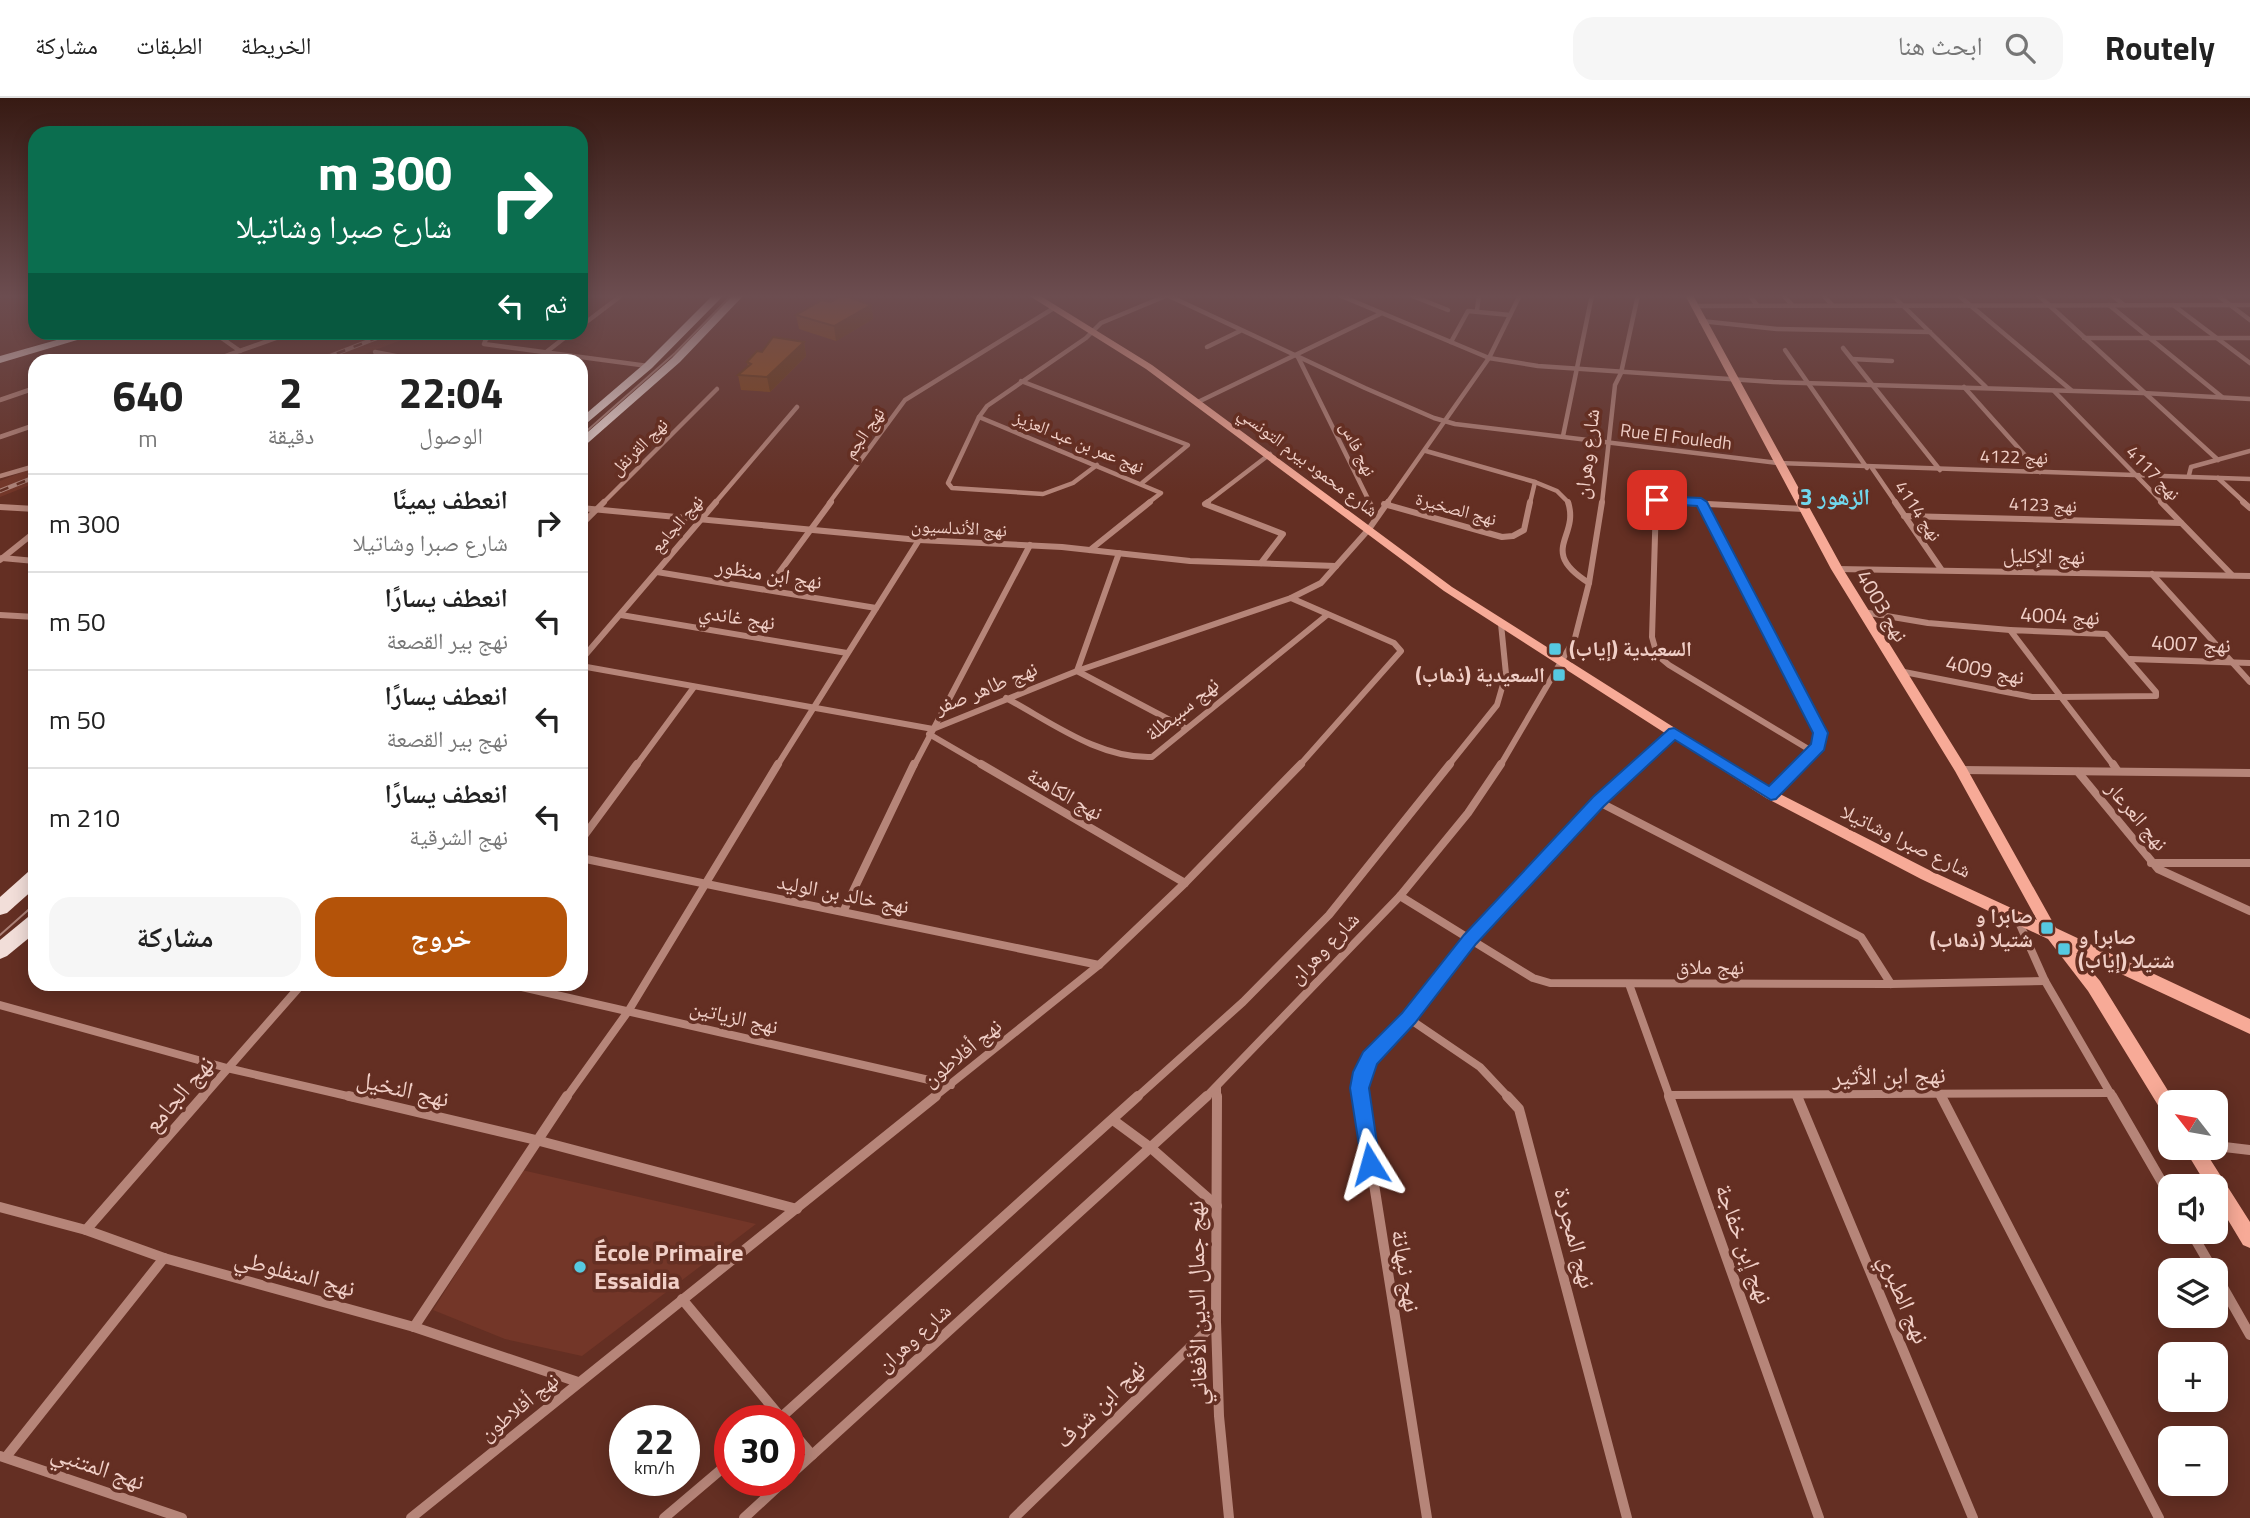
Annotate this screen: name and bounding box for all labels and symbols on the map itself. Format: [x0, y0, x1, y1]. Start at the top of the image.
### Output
street label: شارع محمود بيرم التونسي [1232, 400, 1384, 525]
street label: نهج الجم [836, 401, 891, 464]
street label: نهج عمر بن عبد العزيز [1009, 403, 1148, 480]
street label: شارع وهران [1565, 407, 1607, 501]
street label: نهج القرنفل [603, 411, 674, 482]
street label: Rue El Fouledh [1619, 416, 1733, 457]
street label: نهج فاس [1334, 417, 1383, 481]
street label: نهج 4117 [2120, 439, 2187, 507]
street label: نهج 4122 [1980, 442, 2048, 471]
pin [1627, 470, 1687, 530]
street label: نهج 4114 [1888, 475, 1949, 547]
district label: الزهور 3 [1800, 479, 1870, 514]
street label: نهج الصخيرة [1413, 485, 1500, 532]
street label: نهج الجامع [644, 489, 710, 559]
street label: نهج 4123 [2009, 490, 2078, 519]
street label: نهج الأندلسيون [910, 512, 1008, 543]
street label: نهج الإكليل [2003, 538, 2085, 572]
street label: نهج ابن منظور [713, 549, 824, 597]
street label: نهج 4003 [1849, 563, 1917, 648]
street label: نهج غاندي [696, 594, 778, 639]
street label: نهج 4004 [2020, 598, 2100, 632]
street label: نهج 4007 [2151, 626, 2231, 660]
place label: السعيدية (إياب) [1569, 632, 1692, 664]
marker: السعيدية (إياب) [1547, 641, 1563, 657]
street label: نهج 4009 [1943, 646, 2027, 692]
street label: نهج طاهر صفر [928, 652, 1042, 723]
place label: السعيدية (ذهاب) [1415, 658, 1545, 690]
marker: السعيدية (ذهاب) [1551, 667, 1567, 683]
street label: نهج سبيطلة [1137, 668, 1226, 748]
street label: نهج الكاهنة [1022, 759, 1109, 828]
street label: نهج العرعار [2098, 772, 2177, 857]
street label: شارع صبرا وشاتيلا [1836, 795, 1977, 886]
street label: نهج خالد بن الوليد [774, 865, 912, 922]
place label: صابرا و شتيلا (ذهاب) [1929, 899, 2033, 955]
street label: شارع وهران [1280, 904, 1366, 991]
marker: صابرا و شتيلا (ذهاب) [2039, 920, 2055, 936]
place label: صابرا و شتيلا (إياب) [2078, 920, 2175, 976]
marker: صابرا و شتيلا (إياب) [2056, 941, 2072, 957]
street label: نهج ملاق [1676, 950, 1744, 982]
street label: نهج الزياتين [687, 990, 782, 1042]
street label: نهج أفلاطون [914, 1010, 1008, 1095]
street label: نهج الجامع [134, 1047, 222, 1140]
street label: نهج ابن الأثير [1831, 1056, 1946, 1094]
street label: نهج النخيل [354, 1060, 453, 1116]
north arrow [2158, 1090, 2228, 1160]
position arrow [1333, 1127, 1407, 1201]
street label: نهج إبن خفاجة [1707, 1179, 1783, 1309]
street label: نهج المجردة [1545, 1183, 1607, 1292]
street label: نهج جمال الدين الأفغاني [1176, 1200, 1218, 1406]
street label: نهج نبهانة [1383, 1227, 1431, 1315]
place label: École Primaire Essaidia [594, 1234, 744, 1298]
street label: نهج المنفلوطي [230, 1239, 360, 1307]
street label: نهج الطبري [1868, 1248, 1940, 1350]
marker: École Primaire Essaidia [572, 1259, 588, 1275]
street label: شارع وهران [869, 1295, 958, 1380]
street label: نهج ابن شرف [1046, 1351, 1153, 1456]
street label: نهج أفلاطون [471, 1364, 565, 1449]
speed limit sign: 30 [714, 1405, 805, 1496]
street label: نهج المتنبي [46, 1433, 150, 1501]

